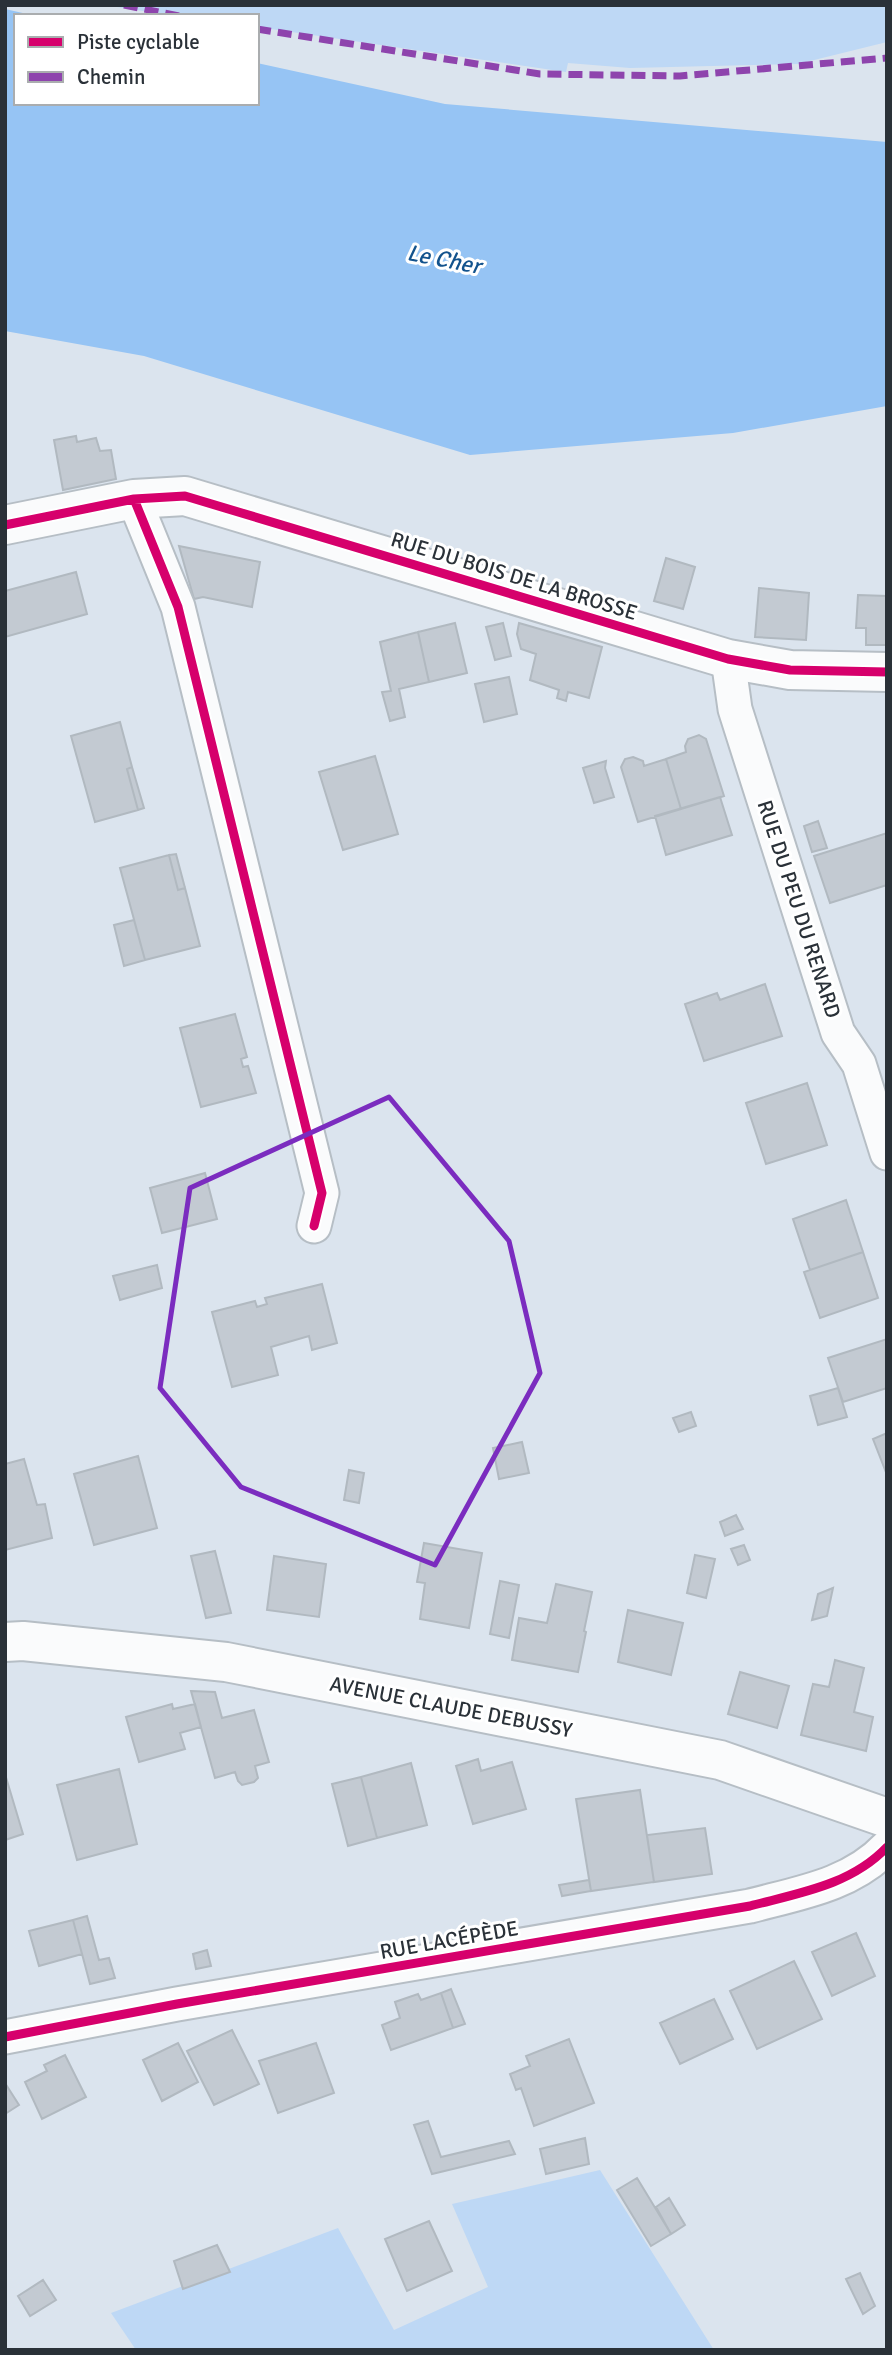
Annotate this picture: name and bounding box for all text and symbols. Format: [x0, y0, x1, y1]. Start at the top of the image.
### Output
legend [14, 14, 259, 105]
text: Piste cyclable [77, 29, 200, 55]
text: Chemin [77, 64, 146, 90]
water label: Le Cher [405, 238, 487, 281]
street label: RUE DU BOIS DE LA BROSSE [388, 526, 640, 626]
street label: RUE DU PEU DU RENARD [751, 797, 847, 1021]
street label: AVENUE CLAUDE DEBUSSY [327, 1671, 575, 1743]
street label: RUE LACÉPÈDE [378, 1915, 520, 1965]

